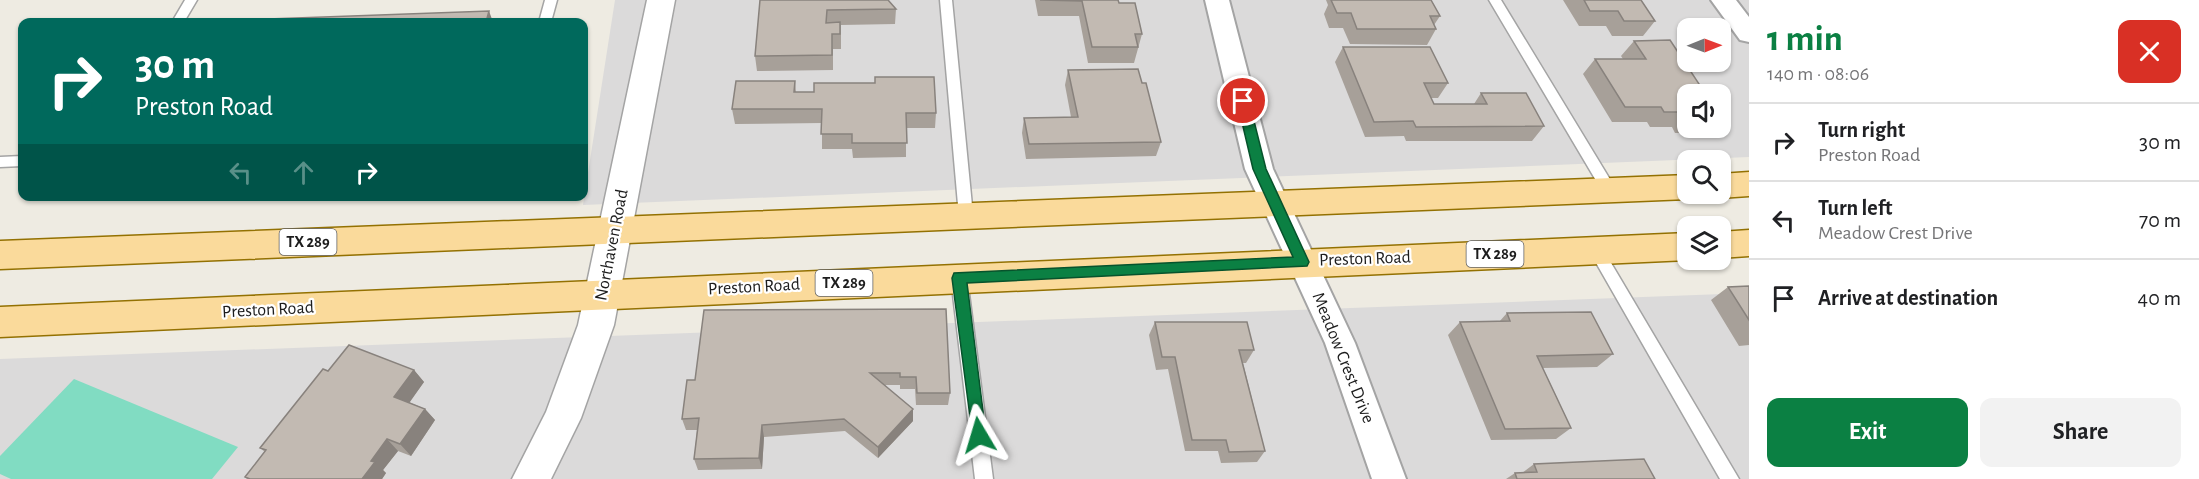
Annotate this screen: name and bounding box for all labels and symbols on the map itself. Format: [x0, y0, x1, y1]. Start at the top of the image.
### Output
north arrow [1677, 18, 1731, 72]
pin [1217, 75, 1268, 126]
street label: Northaven Road [592, 188, 632, 302]
road number: TX 289 [280, 229, 336, 255]
road number: TX 289 [1466, 241, 1524, 267]
street label: Preston Road [1319, 248, 1411, 270]
road number: TX 289 [816, 270, 872, 296]
street label: Preston Road [708, 276, 800, 298]
street label: Meadow Crest Drive [1309, 290, 1377, 426]
street label: Preston Road [222, 299, 314, 321]
position arrow [947, 403, 1011, 467]

